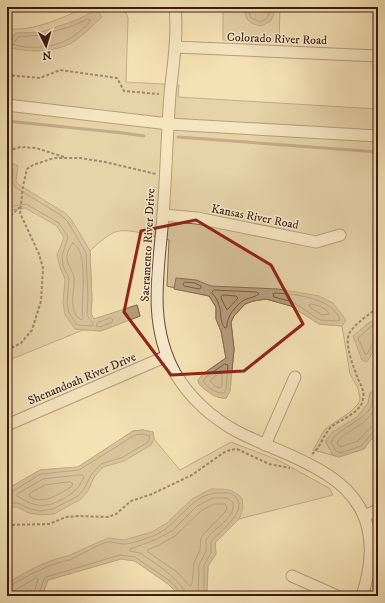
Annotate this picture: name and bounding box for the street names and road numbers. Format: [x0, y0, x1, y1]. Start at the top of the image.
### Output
street label: Colorado River Road [227, 30, 327, 48]
street label: Sacramento River Drive [138, 188, 158, 302]
street label: Kansas River Road [210, 201, 300, 233]
street label: Shenandoah River Drive [26, 349, 138, 409]

